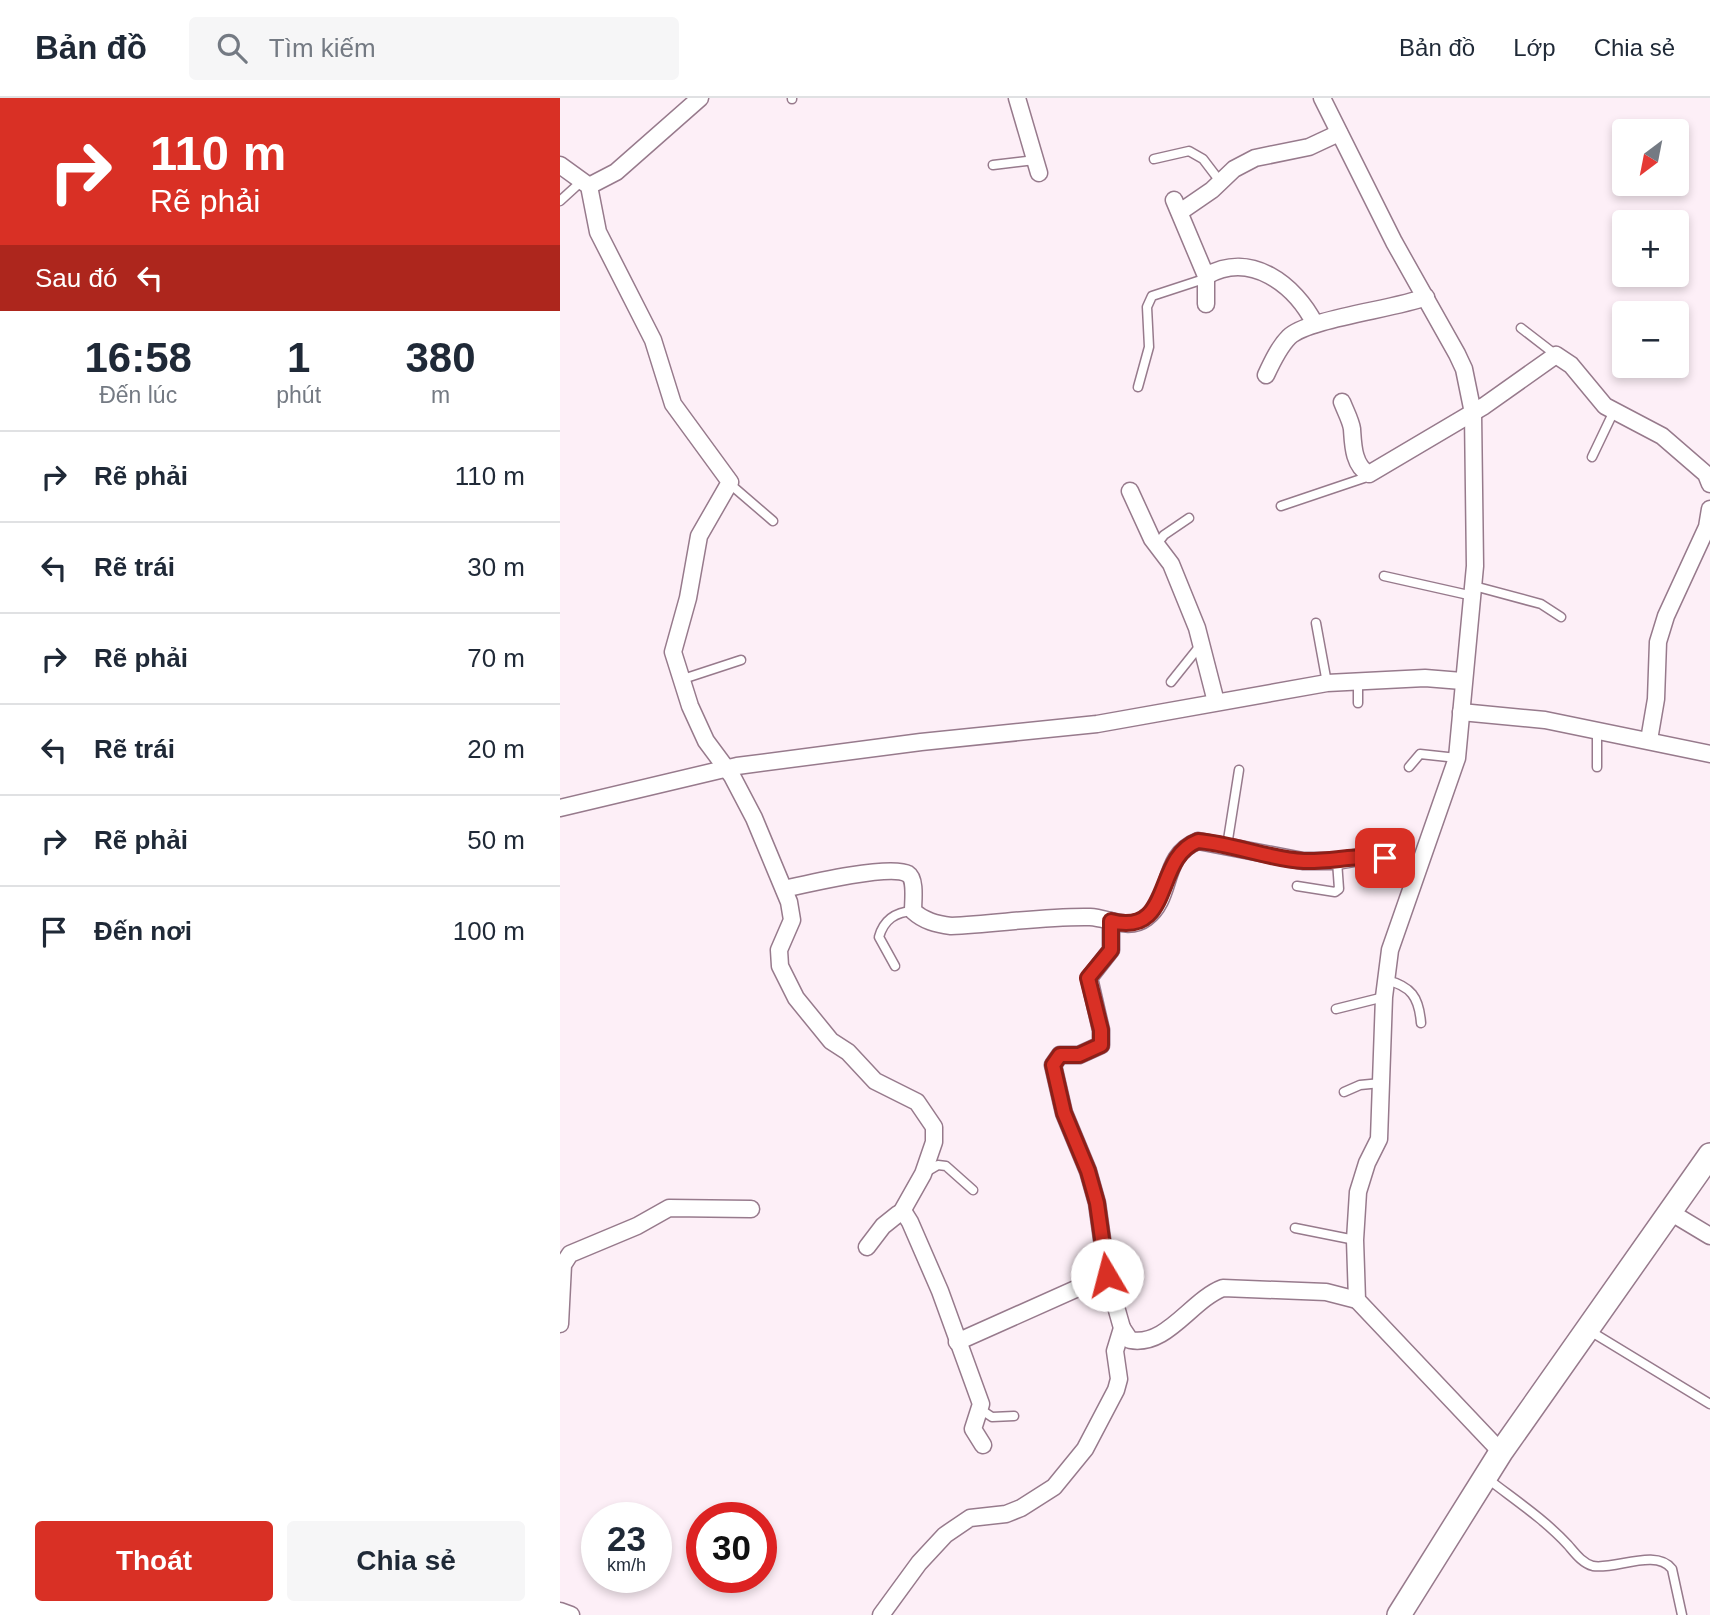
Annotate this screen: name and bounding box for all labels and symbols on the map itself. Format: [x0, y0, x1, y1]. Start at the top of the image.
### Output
north arrow [1612, 119, 1689, 196]
pin [1355, 828, 1415, 888]
position arrow [1070, 1238, 1144, 1312]
speed limit sign: 30 [686, 1502, 777, 1593]

